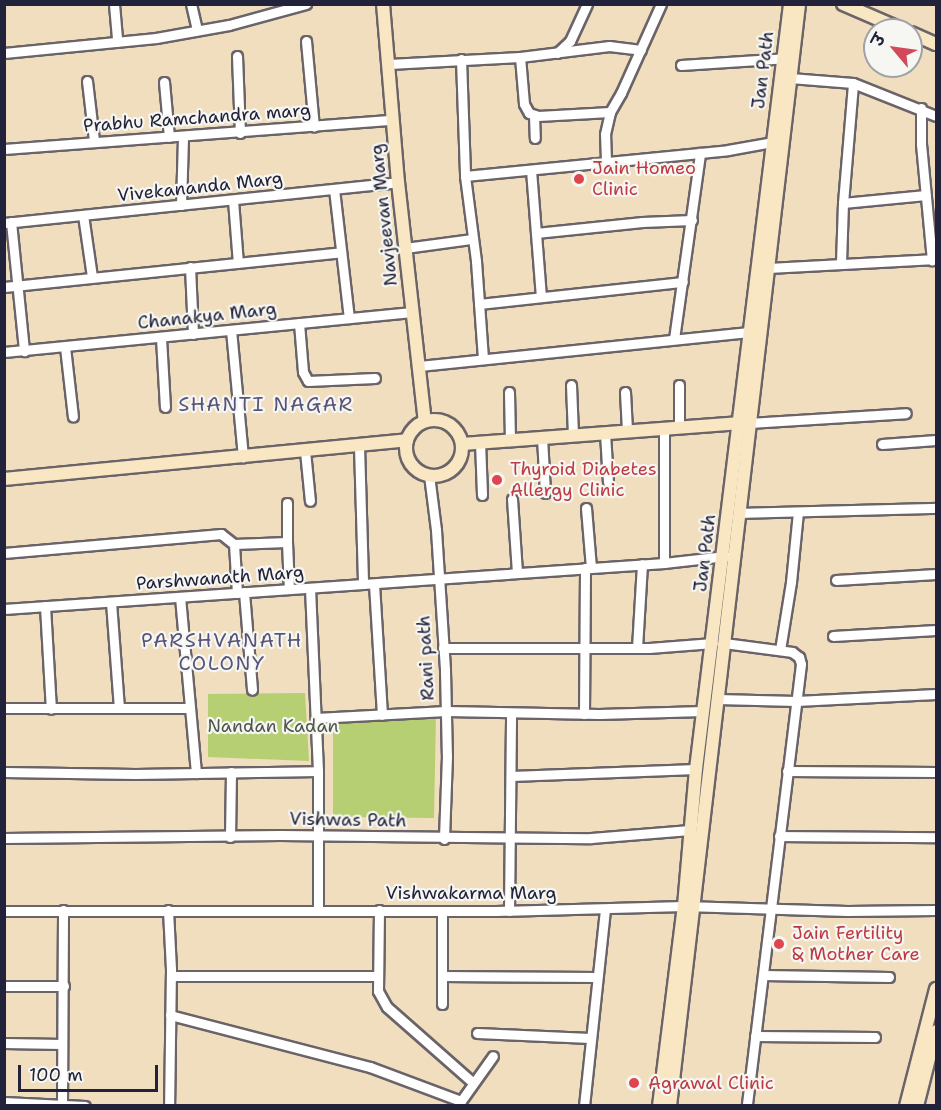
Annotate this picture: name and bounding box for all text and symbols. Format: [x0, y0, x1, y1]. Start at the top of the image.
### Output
north arrow [863, 18, 923, 78]
street label: Jan Path [748, 30, 778, 110]
text: उ [867, 30, 890, 50]
street label: Prabhu Ramchandra marg [82, 99, 312, 137]
street label: Navjeevan Marg [366, 143, 402, 287]
place label: Jain Homeo Clinic [592, 158, 696, 201]
street label: Vivekananda Marg [116, 168, 284, 206]
marker: Jain Homeo Clinic [570, 170, 588, 188]
street label: Chanakya Marg [137, 298, 277, 334]
district label: SHANTI NAGAR [178, 392, 354, 416]
place label: Thyroid Diabetes Allergy Clinic [510, 459, 657, 502]
marker: Thyroid Diabetes Allergy Clinic [488, 471, 506, 489]
street label: Jan Path [690, 513, 720, 593]
street label: Parshwanath Marg [135, 561, 305, 595]
street label: Rani path [413, 615, 439, 701]
district label: PARSHVANATH COLONY [141, 628, 303, 675]
park label: Nandan Kadan [207, 715, 339, 737]
street label: Vishwas Path [289, 808, 407, 832]
street label: Vishwakarma Marg [385, 882, 557, 904]
place label: Jain Fertility & Mother Care [792, 923, 920, 966]
marker: Jain Fertility & Mother Care [770, 935, 788, 953]
scale bar [21, 1053, 160, 1091]
text: 100 m [29, 1063, 83, 1087]
place label: Agrawal Clinic [648, 1072, 774, 1094]
marker: Agrawal Clinic [625, 1074, 643, 1092]

